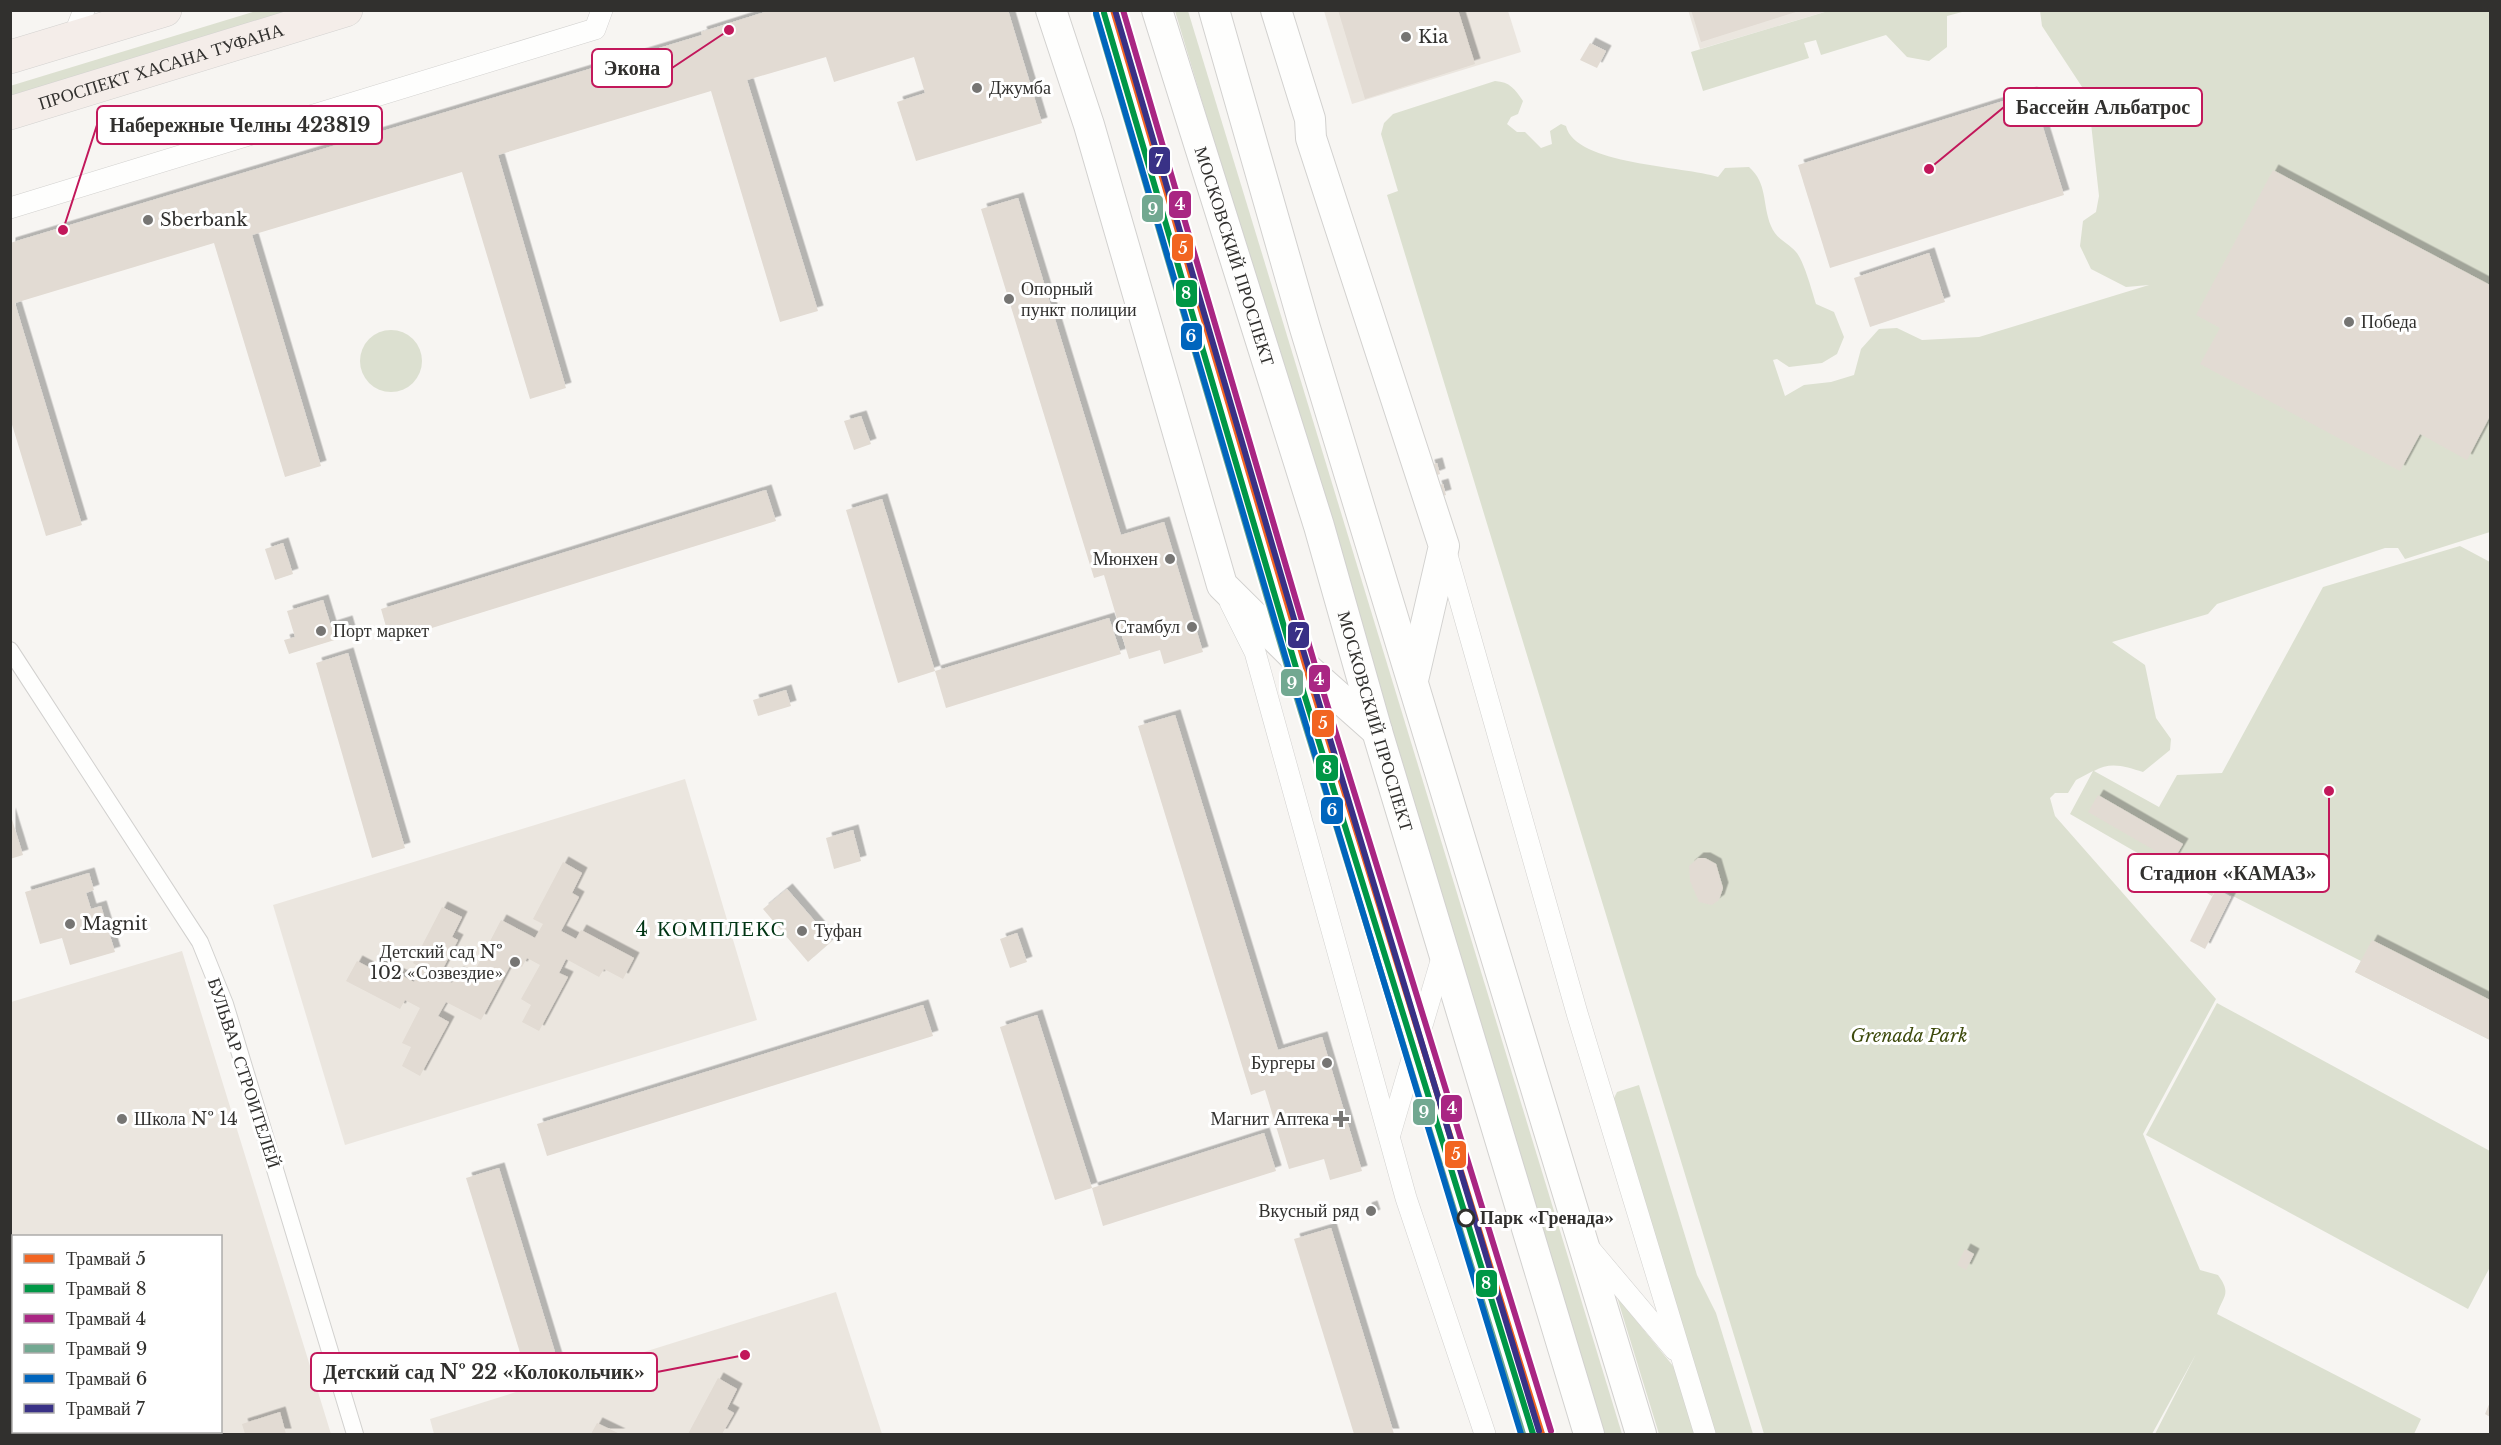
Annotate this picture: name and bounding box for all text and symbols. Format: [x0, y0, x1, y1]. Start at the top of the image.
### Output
street label: ПРОСПЕКТ ХАСАНА ТУФАНА [36, 19, 286, 115]
place label: Kia [1418, 26, 1448, 48]
marker: Kia [1399, 30, 1413, 44]
callout: Экона [592, 49, 672, 87]
text: Экона [604, 56, 660, 80]
place label: Джумба [989, 77, 1051, 99]
marker: Джумба [970, 81, 984, 95]
callout: Бассейн Альбатрос [2004, 88, 2202, 126]
text: Бассейн Альбатрос [2016, 95, 2190, 119]
callout: Набережные Челны 423819 [97, 106, 382, 144]
text: Набережные Челны 423819 [109, 113, 371, 137]
street label: МОСКОВСКИЙ ПРОСПЕКТ [1190, 144, 1279, 368]
line badge: 7 [1148, 146, 1171, 175]
text: 7 [1155, 151, 1164, 171]
line badge: 4 [1168, 190, 1192, 219]
line badge: 9 [1141, 194, 1164, 223]
text: 4 [1175, 194, 1185, 214]
text: 9 [1148, 199, 1159, 219]
place label: Sberbank [160, 209, 248, 231]
marker: Sberbank [141, 213, 155, 227]
line badge: 5 [1171, 233, 1194, 262]
text: 5 [1178, 238, 1188, 258]
place label: Опорный пункт полиции [1021, 278, 1137, 321]
line badge: 8 [1175, 279, 1198, 308]
text: 8 [1181, 283, 1191, 303]
marker: Опорный пункт полиции [1002, 292, 1016, 306]
place label: Победа [2361, 311, 2417, 333]
marker: Победа [2342, 315, 2356, 329]
line badge: 6 [1180, 322, 1203, 351]
text: 6 [1186, 326, 1197, 346]
place label: Мюнхен [1093, 548, 1158, 570]
marker: Мюнхен [1163, 552, 1177, 566]
street label: МОСКОВСКИЙ ПРОСПЕКТ [1333, 609, 1418, 834]
place label: Стамбул [1115, 616, 1180, 638]
place label: Порт маркет [333, 620, 429, 642]
marker: Стамбул [1185, 620, 1199, 634]
line badge: 7 [1287, 621, 1310, 649]
marker: Порт маркет [314, 624, 328, 638]
text: 7 [1295, 625, 1304, 645]
line badge: 4 [1308, 664, 1331, 693]
line badge: 9 [1280, 668, 1304, 697]
text: 4 [1314, 669, 1324, 689]
text: 9 [1287, 673, 1298, 693]
line badge: 5 [1311, 709, 1335, 738]
text: 5 [1318, 713, 1328, 733]
line badge: 8 [1315, 754, 1339, 782]
text: 8 [1322, 758, 1332, 778]
line badge: 6 [1320, 796, 1344, 825]
text: 6 [1327, 800, 1338, 820]
callout: Стадион «КАМАЗ» [2128, 854, 2329, 892]
text: Стадион «КАМАЗ» [2139, 861, 2317, 885]
place label: Magnit [82, 913, 148, 935]
district label: 4 КОМПЛЕКС [636, 916, 786, 942]
marker: Magnit [63, 917, 77, 931]
place label: Туфан [814, 920, 862, 942]
marker: Туфан [795, 924, 809, 938]
place label: Детский сад № 102 «Созвездие» [370, 941, 503, 984]
marker: Детский сад № 102 «Созвездие» [508, 955, 522, 969]
street label: БУЛЬВАР СТРОИТЕЛЕЙ [203, 975, 285, 1171]
park label: Grenada Park [1850, 1025, 1968, 1047]
place label: Бургеры [1251, 1052, 1315, 1074]
marker: Бургеры [1320, 1056, 1334, 1070]
line badge: 4 [1440, 1094, 1463, 1123]
line badge: 9 [1412, 1098, 1436, 1126]
text: 4 [1447, 1098, 1457, 1118]
text: 9 [1419, 1102, 1430, 1122]
place label: Школа № 14 [134, 1108, 238, 1130]
place label: Магнит Аптека [1210, 1108, 1329, 1130]
marker: Школа № 14 [115, 1112, 129, 1126]
marker: Магнит Аптека [1334, 1112, 1348, 1126]
line badge: 5 [1444, 1140, 1467, 1169]
text: 5 [1451, 1144, 1461, 1164]
place label: Вкусный ряд [1259, 1200, 1359, 1222]
marker: Вкусный ряд [1364, 1204, 1378, 1218]
place label: Парк «Гренада» [1480, 1207, 1614, 1229]
marker: Парк «Гренада» [1457, 1209, 1475, 1227]
legend [12, 1235, 222, 1433]
text: Трамвай 5 [66, 1248, 146, 1270]
line badge: 8 [1475, 1269, 1498, 1298]
text: 8 [1481, 1273, 1491, 1293]
text: Трамвай 8 [66, 1278, 147, 1300]
text: Трамвай 4 [66, 1308, 146, 1330]
text: Трамвай 9 [66, 1338, 147, 1360]
callout: Детский сад № 22 «Колокольчик» [311, 1353, 657, 1391]
text: Детский сад № 22 «Колокольчик» [323, 1360, 645, 1384]
text: Трамвай 6 [66, 1368, 147, 1390]
text: Трамвай 7 [66, 1398, 146, 1420]

